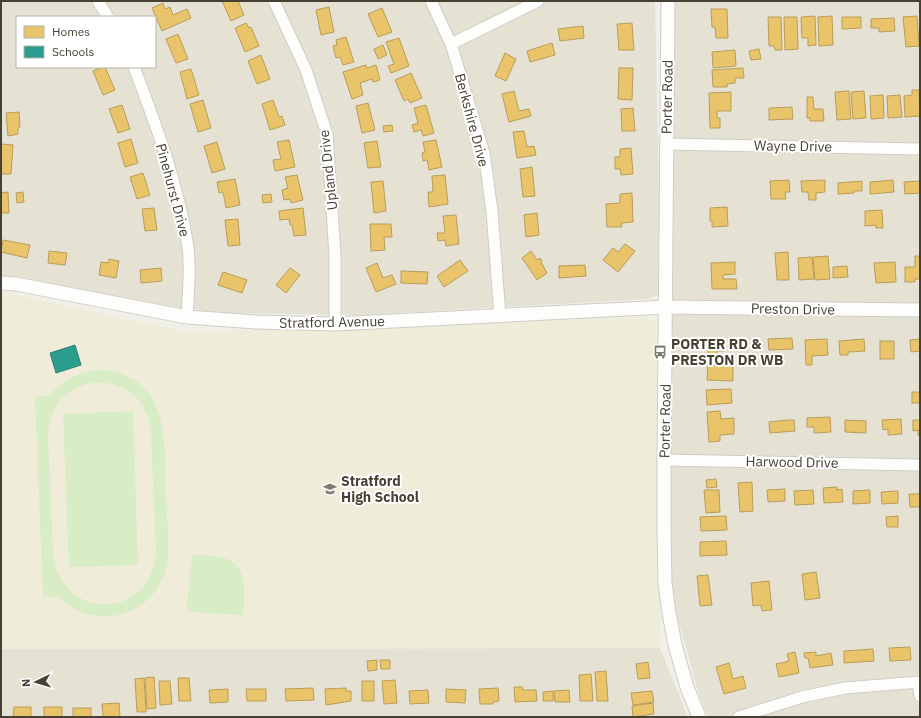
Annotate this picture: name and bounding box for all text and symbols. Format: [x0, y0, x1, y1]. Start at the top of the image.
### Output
legend [16, 16, 156, 68]
text: Homes [52, 24, 90, 39]
text: Schools [52, 44, 95, 59]
street label: Porter Road [657, 60, 677, 134]
street label: Berkshire Drive [451, 71, 493, 169]
street label: Upland Drive [315, 129, 341, 211]
street label: Wayne Drive [754, 136, 833, 156]
street label: Pinehurst Drive [152, 141, 194, 239]
street label: Preston Drive [751, 299, 836, 319]
street label: Stratford Avenue [279, 312, 385, 332]
place label: PORTER RD & PRESTON DR WB [671, 335, 783, 369]
bus stop icon: PORTER RD & PRESTON DR WB [652, 344, 668, 360]
street label: Porter Road [655, 384, 675, 458]
street label: Harwood Drive [745, 452, 839, 472]
place label: Stratford High School [341, 472, 419, 506]
school or university icon: Stratford High School [322, 481, 338, 497]
north arrow [16, 662, 56, 702]
text: N [19, 678, 33, 687]

